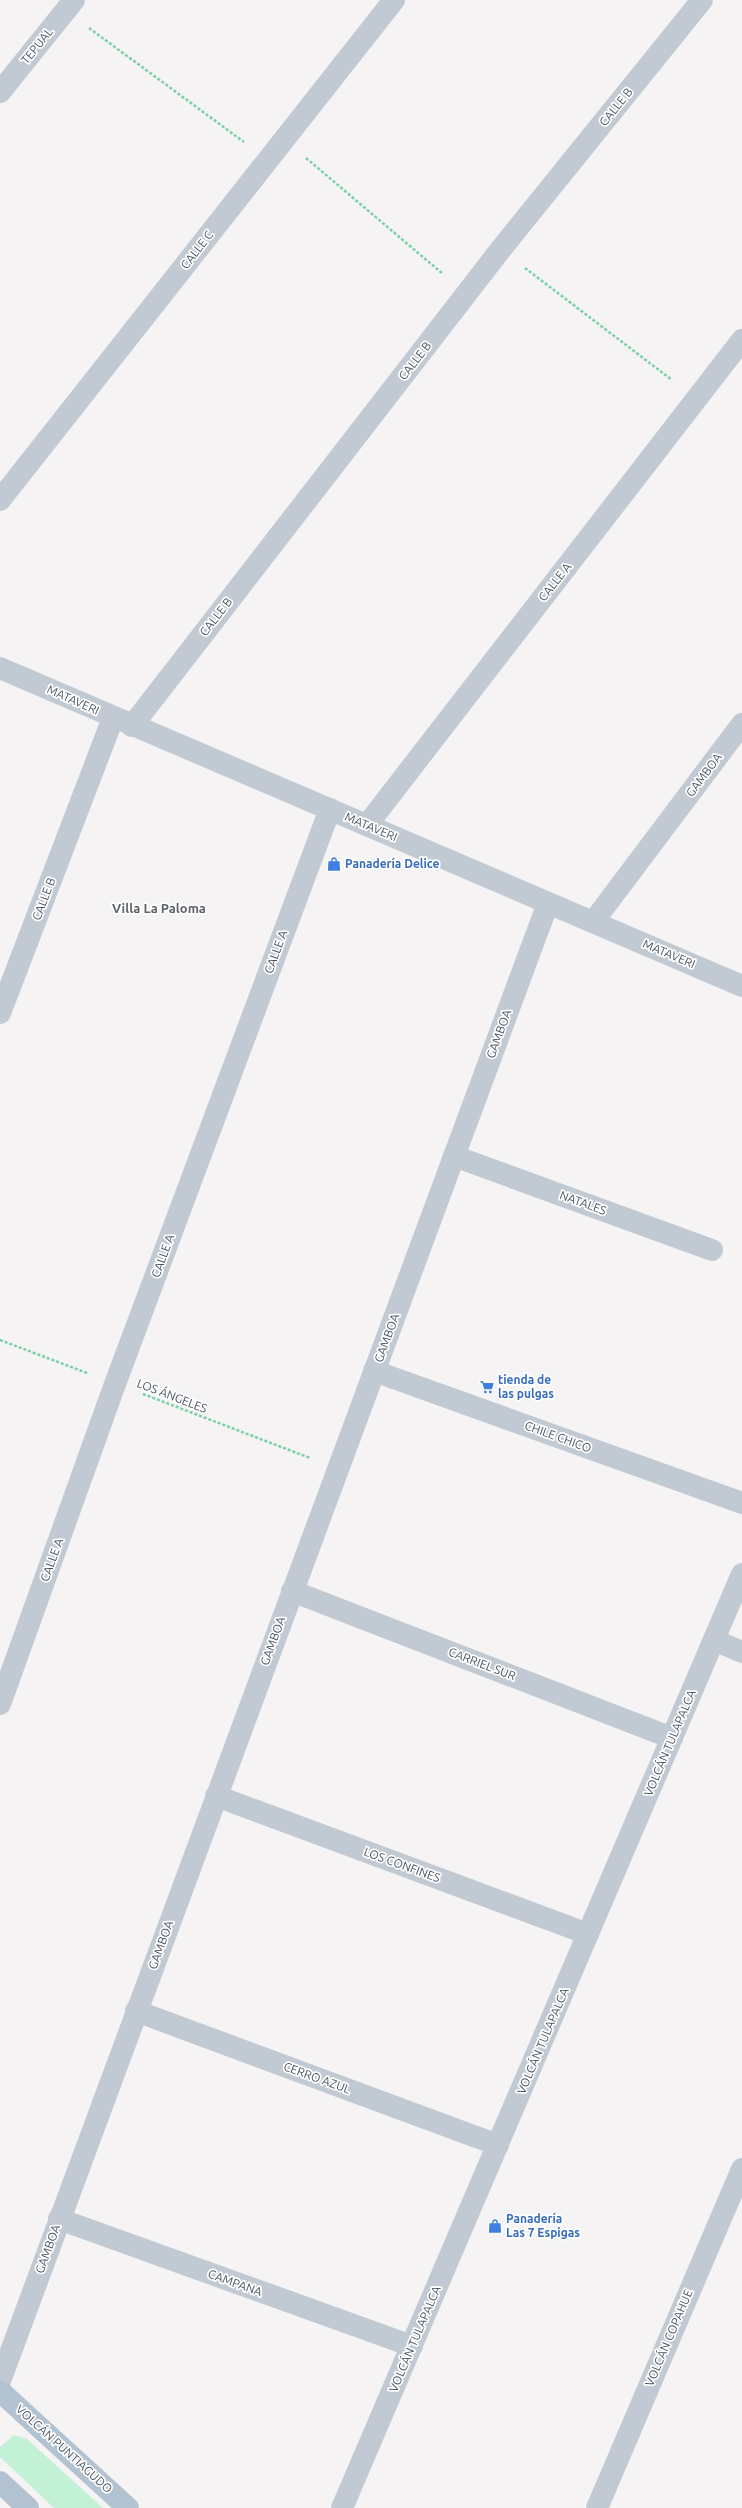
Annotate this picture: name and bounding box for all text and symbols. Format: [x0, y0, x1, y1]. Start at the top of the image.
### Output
street label: TEPUAL [18, 25, 55, 66]
street label: CALLE B [596, 85, 635, 128]
street label: CALLE C [178, 228, 216, 271]
street label: CALLE B [396, 339, 434, 382]
street label: CALLE A [536, 560, 574, 603]
street label: CALLE B [197, 595, 235, 638]
street label: MATAVERI [45, 682, 101, 717]
street label: GAMBOA [683, 750, 724, 799]
street label: MATAVERI [343, 810, 399, 843]
shop icon: Panadería Delice [326, 856, 342, 872]
place label: Panadería Delice [345, 857, 439, 870]
street label: CALLE B [29, 876, 58, 922]
district label: Villa La Paloma [112, 901, 206, 915]
street label: CALLE A [262, 928, 289, 975]
street label: MATAVERI [641, 937, 697, 970]
street label: GAMBOA [484, 1008, 513, 1060]
street label: NATALES [558, 1188, 608, 1217]
street label: CALLE A [149, 1232, 176, 1279]
street label: GAMBOA [372, 1312, 401, 1364]
place label: tienda de las pulgas [498, 1373, 554, 1400]
street label: LOS ÁNGELES [135, 1376, 209, 1415]
supermarket icon: tienda de las pulgas [479, 1379, 495, 1395]
street label: CHILE CHICO [523, 1418, 593, 1455]
street label: CALLE A [38, 1536, 65, 1583]
street label: GAMBOA [258, 1615, 287, 1667]
street label: CARRIEL SUR [447, 1645, 518, 1683]
street label: VOLCÁN TULAPALCA [641, 1688, 698, 1798]
street label: LOS CONFINES [362, 1845, 442, 1884]
street label: GAMBOA [146, 1919, 175, 1971]
street label: VOLCÁN TULAPALCA [514, 1986, 571, 2096]
street label: CERRO AZUL [282, 2059, 352, 2096]
place label: Panadería Las 7 Espigas [506, 2212, 580, 2239]
shop icon: Panadería Las 7 Espigas [487, 2218, 503, 2234]
street label: GAMBOA [33, 2223, 62, 2275]
street label: CAMPANA [206, 2267, 264, 2298]
street label: VOLCÁN TULAPALCA [386, 2284, 443, 2394]
street label: VOLCÁN COPAHUE [642, 2287, 695, 2388]
street label: VOLCÁN PUNTIAGUDO [14, 2402, 115, 2495]

